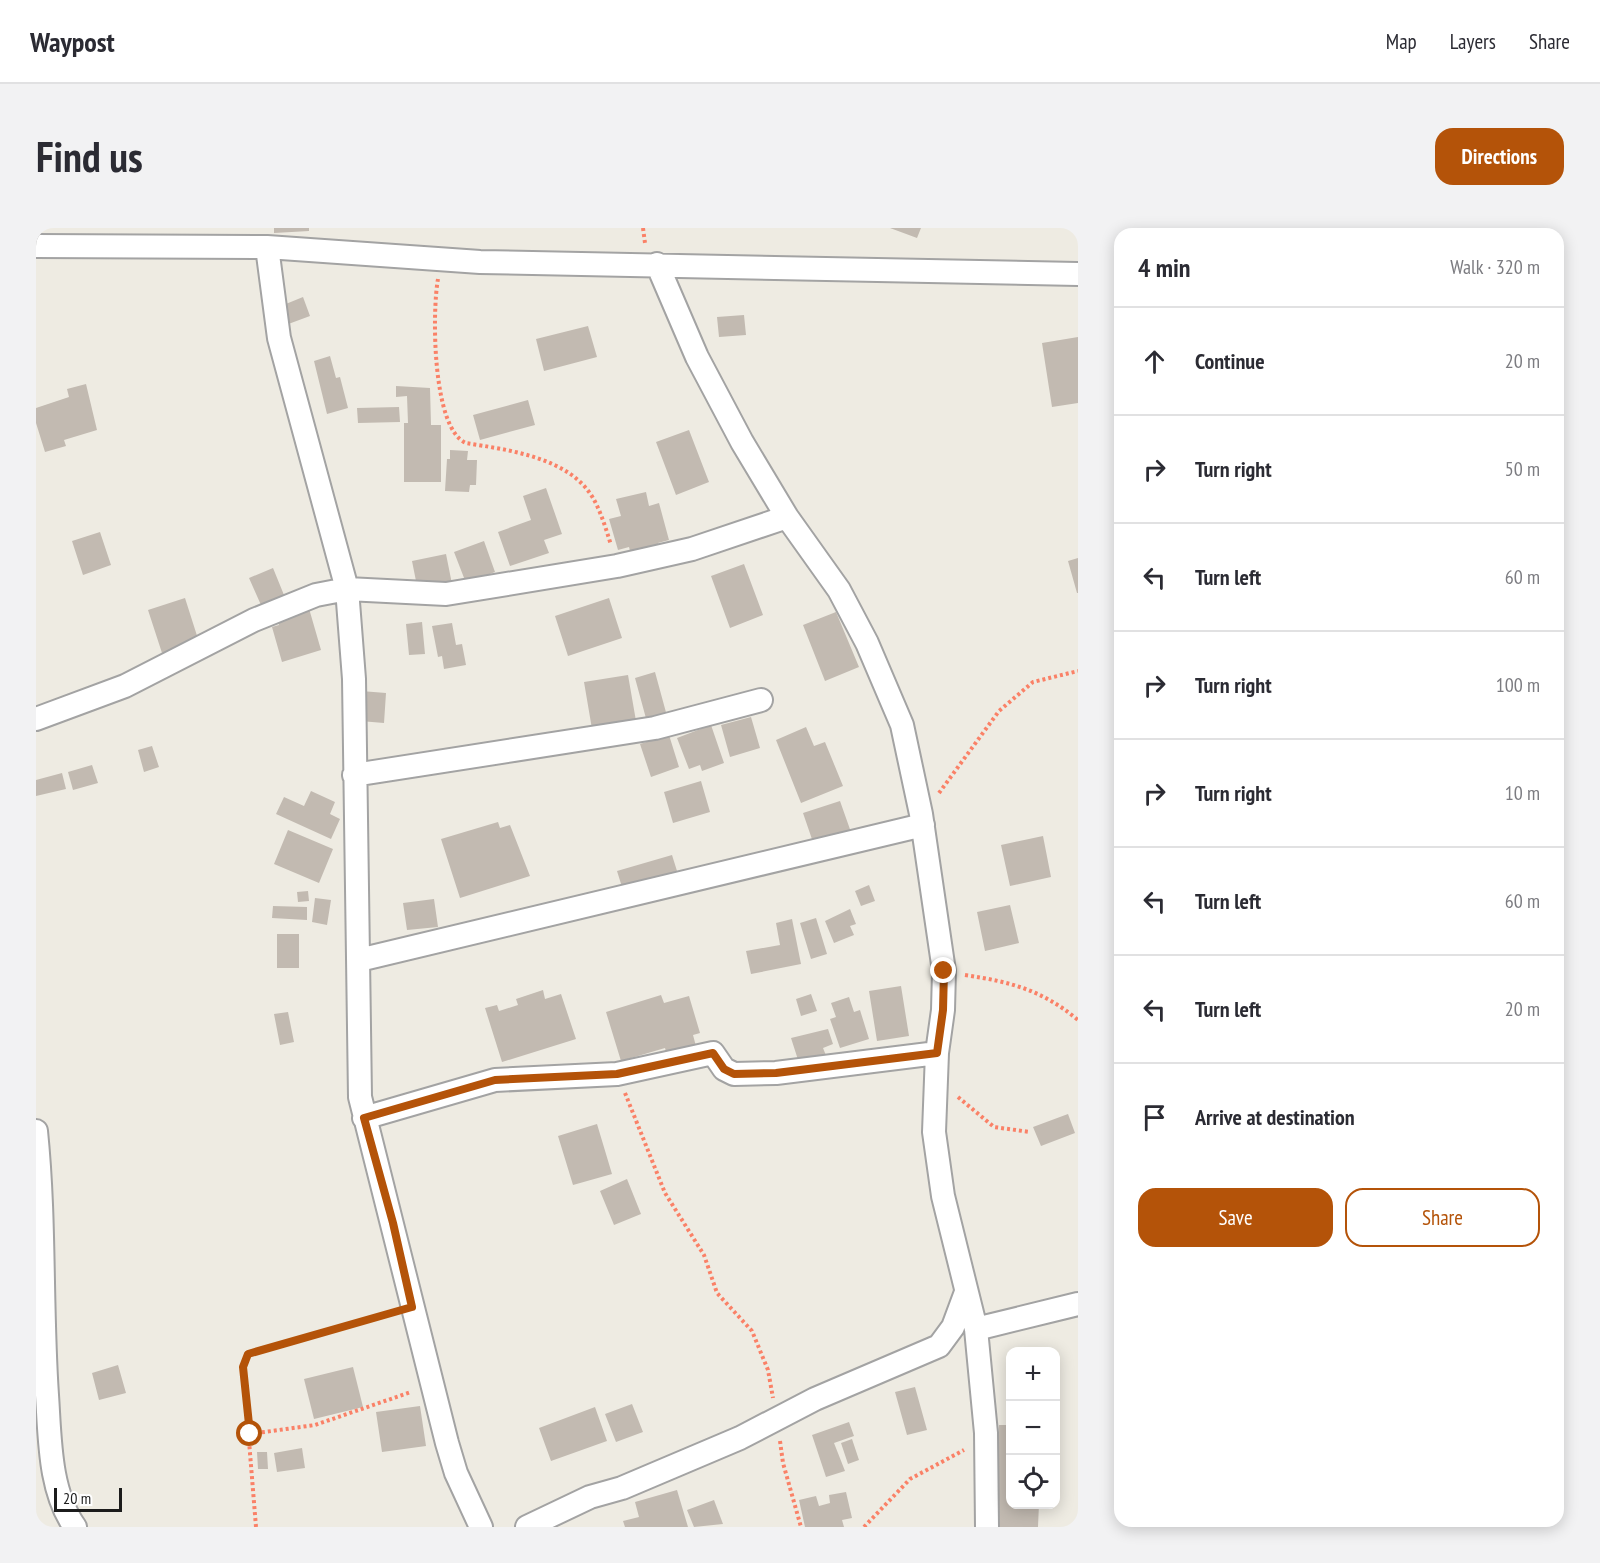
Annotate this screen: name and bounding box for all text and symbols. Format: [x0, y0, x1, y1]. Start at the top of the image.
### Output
text: Waypost [30, 23, 115, 60]
text: Map [1386, 28, 1417, 55]
text: Layers [1450, 28, 1496, 55]
text: Share [1529, 28, 1570, 55]
button: Directions [1435, 128, 1564, 185]
text: Find us [36, 129, 143, 184]
text: 4 min [1138, 251, 1191, 284]
text: Walk · 320 m [1450, 254, 1540, 280]
icon: ahead [1138, 345, 1171, 378]
text: Continue [1195, 347, 1265, 375]
text: 20 m [1505, 348, 1540, 374]
icon: right [1138, 453, 1171, 486]
text: Turn right [1195, 455, 1272, 483]
text: 50 m [1505, 456, 1540, 482]
icon: left [1138, 561, 1171, 594]
text: Turn left [1195, 563, 1261, 591]
text: 60 m [1505, 564, 1540, 590]
icon: right [1138, 669, 1171, 702]
text: Turn right [1195, 671, 1272, 699]
text: 100 m [1496, 672, 1540, 698]
icon: right [1138, 777, 1171, 810]
text: Turn right [1195, 779, 1272, 807]
text: 10 m [1505, 780, 1540, 806]
icon: left [1138, 885, 1171, 918]
text: Turn left [1195, 887, 1261, 915]
text: 60 m [1505, 888, 1540, 914]
route end [930, 957, 956, 983]
icon: left [1138, 993, 1171, 1026]
text: Turn left [1195, 995, 1261, 1023]
text: 20 m [1505, 996, 1540, 1022]
icon: arrive [1138, 1101, 1171, 1134]
text: Arrive at destination [1195, 1103, 1355, 1131]
button: Save [1138, 1188, 1333, 1247]
button: Share [1345, 1188, 1540, 1247]
map controls [1006, 1347, 1060, 1509]
button: + [1006, 1347, 1060, 1401]
button: − [1006, 1401, 1060, 1455]
route start [236, 1420, 262, 1446]
button: locate [1006, 1455, 1060, 1509]
scale bar [54, 1485, 122, 1512]
text: 20 m [63, 1488, 91, 1508]

